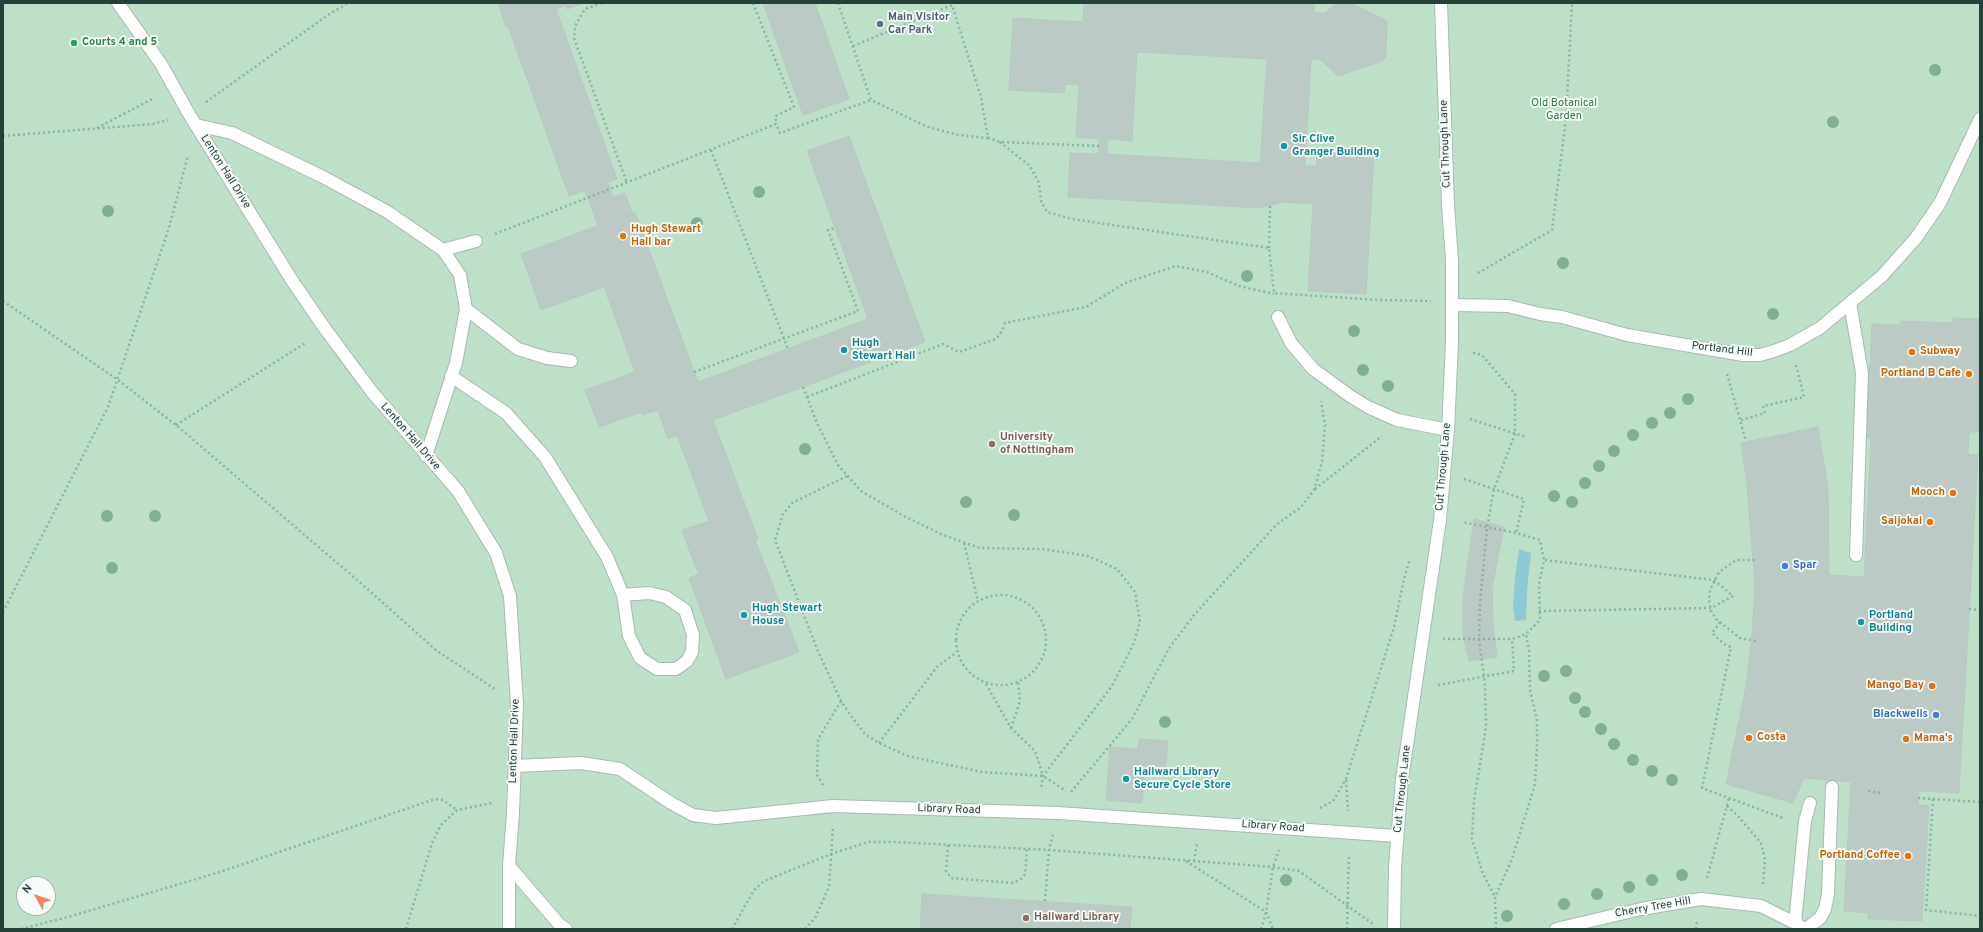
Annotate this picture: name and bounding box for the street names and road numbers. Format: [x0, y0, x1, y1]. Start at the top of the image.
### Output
street label: Cut Through Lane [1438, 100, 1454, 188]
street label: Lenton Hall Drive [197, 133, 253, 211]
street label: Portland Hill [1691, 340, 1753, 360]
street label: Lenton Hall Drive [377, 401, 443, 473]
street label: Cut Through Lane [1434, 422, 1454, 512]
street label: Lenton Hall Drive [507, 698, 523, 784]
street label: Cut Through Lane [1392, 744, 1414, 834]
street label: Library Road [917, 802, 981, 818]
street label: Library Road [1241, 818, 1305, 836]
street label: Cherry Tree Hill [1614, 895, 1692, 921]

